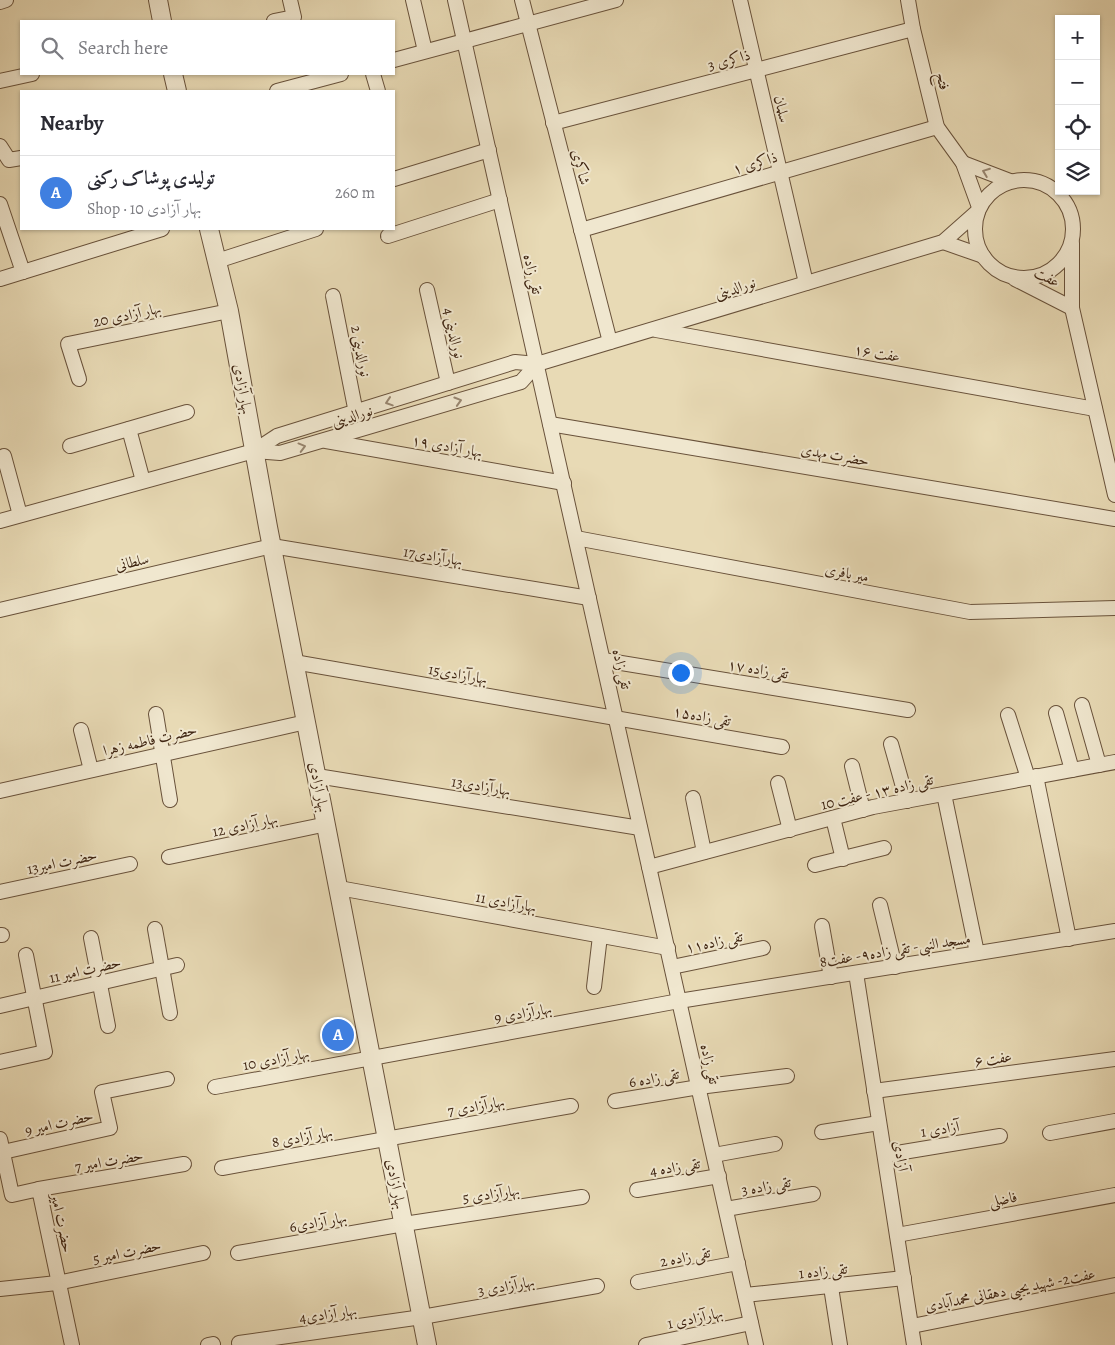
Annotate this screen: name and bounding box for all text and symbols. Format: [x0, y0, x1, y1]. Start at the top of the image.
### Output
map controls [1055, 15, 1100, 195]
button: + [1055, 15, 1100, 60]
search box [20, 20, 395, 75]
icon: search [38, 34, 66, 62]
text: Search here [78, 35, 168, 61]
street label: ذاکری 3 [705, 45, 753, 75]
button: − [1055, 60, 1100, 105]
street label: فتح [927, 70, 955, 93]
street label: سلمان [769, 93, 795, 125]
button: locate [1055, 105, 1100, 150]
text: Nearby [40, 109, 103, 137]
street label: شاکری [567, 147, 595, 187]
street label: ذاکری ۱ [730, 147, 780, 179]
button: layers [1055, 150, 1100, 195]
text: تولیدی پوشاک رکنی [87, 165, 215, 191]
one-way arrow [983, 168, 991, 178]
text: A [51, 182, 61, 204]
text: 260 m [335, 182, 375, 204]
text: Shop · بهار آزادی 10 [87, 198, 201, 220]
street label: تقی زاده [518, 252, 547, 297]
street label: عفت [1031, 262, 1063, 292]
street label: نورالدینی [712, 272, 758, 304]
street label: بهار آزادی 20 [91, 298, 163, 332]
street label: نورالدینی 4 [438, 306, 470, 361]
street label: نورالدینی 2 [346, 324, 376, 379]
street label: عفت ۱۶ [852, 339, 902, 367]
street label: بهار آزادی [229, 362, 257, 416]
one-way arrow [386, 396, 394, 406]
one-way arrow [453, 396, 461, 406]
street label: نورالدینی [329, 400, 375, 432]
street label: بهار آزادی ۱۹ [410, 430, 484, 462]
street label: حضرت مهدی [799, 439, 871, 471]
one-way arrow [297, 442, 306, 453]
street label: بهارآزادی17 [402, 541, 464, 571]
street label: سلطانی [113, 548, 151, 576]
street label: میر بافری [823, 559, 871, 587]
street label: تقی زاده [607, 647, 636, 692]
street label: تقی زاده ۱۷ [726, 654, 790, 685]
street label: بهارآزادی15 [427, 659, 489, 689]
your location [668, 660, 694, 686]
street label: تقی زاده۱۵ [671, 701, 733, 732]
street label: حضرت فاطمه زهرا [101, 719, 199, 761]
street label: بهار آزادی [304, 760, 334, 814]
street label: تقی زاده ۱۳ - عفت 10 [819, 769, 935, 816]
street label: بهارآزادی13 [450, 771, 512, 801]
street label: بهار آزادی 12 [210, 808, 280, 842]
street label: حضرت امیر13 [25, 845, 99, 879]
street label: بهارآزادی 11 [474, 887, 538, 917]
street label: تقی زاده۱۱ [683, 926, 745, 959]
street label: مسجد النبی- تقی زاده۹- عفت8 [818, 928, 972, 974]
street label: حضرت امیر 11 [47, 952, 123, 988]
street label: بهارآزادی 9 [493, 998, 553, 1028]
pin: A [322, 1016, 354, 1054]
street label: تقی زاده [695, 1042, 724, 1087]
street label: بهار آزادی 10 [241, 1043, 311, 1075]
street label: عفت ۶ [973, 1046, 1013, 1072]
street label: تقی زاده 6 [627, 1064, 681, 1093]
street label: بهارآزادی 7 [446, 1091, 506, 1121]
street label: حضرت امیر 9 [23, 1105, 95, 1141]
street label: آزادی 1 [919, 1116, 962, 1142]
street label: بهار آزادی 8 [270, 1122, 334, 1152]
street label: آزادی [889, 1139, 914, 1174]
street label: حضرت امیر 7 [73, 1145, 145, 1177]
street label: تقی زاده 4 [648, 1153, 702, 1182]
street label: بهار آزادی [381, 1157, 411, 1211]
street label: تقی زاده 3 [740, 1172, 793, 1201]
street label: بهارآزادی 5 [461, 1180, 521, 1208]
street label: فاضلی [987, 1187, 1019, 1212]
street label: حضرت امیر [46, 1190, 78, 1254]
street label: بهار آزادی6 [288, 1207, 348, 1237]
street label: حضرت امیر 5 [91, 1235, 163, 1269]
street label: تقی زاده 2 [658, 1242, 712, 1273]
street label: تقی زاده 1 [798, 1258, 849, 1285]
street label: عفت2- شهید یحیی دهقانی محمدآبادی [923, 1264, 1098, 1319]
street label: بهارآزادی 3 [476, 1271, 536, 1301]
street label: بهار آزادی4 [298, 1300, 358, 1328]
street label: بهارآزادی 1 [665, 1302, 725, 1334]

